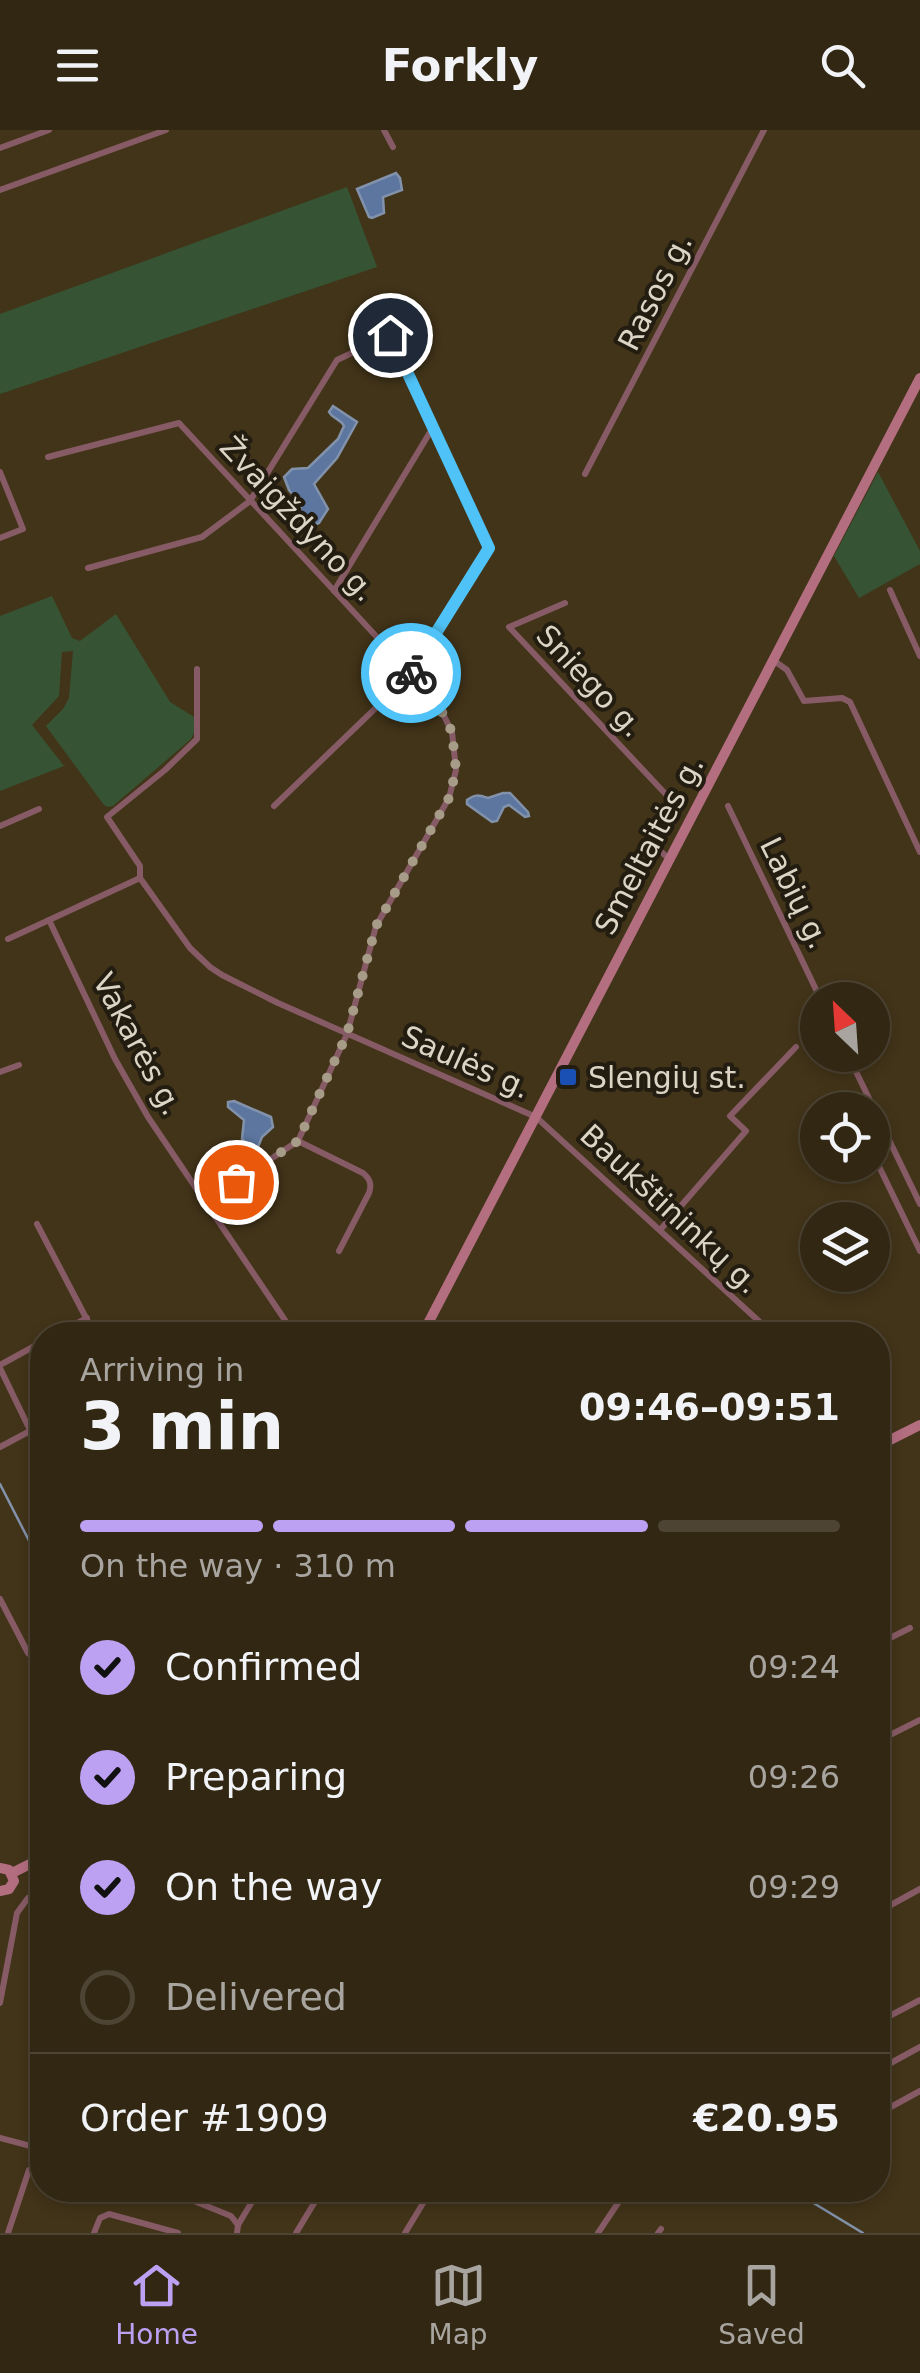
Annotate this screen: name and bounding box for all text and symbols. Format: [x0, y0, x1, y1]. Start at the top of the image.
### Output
icon: menu [50, 38, 105, 93]
icon: search [815, 38, 870, 93]
text: Forkly [382, 39, 538, 92]
street label: Rasos g. [611, 228, 699, 356]
pin [348, 293, 433, 378]
icon: home [363, 308, 418, 363]
street label: Žvaigždyno g. [213, 430, 383, 608]
street label: Sniego g. [529, 618, 651, 744]
courier [361, 623, 461, 723]
icon: bike [384, 646, 439, 701]
street label: Smeltaitės g. [587, 750, 711, 940]
street label: Labių g. [753, 832, 837, 954]
street label: Vakarės g. [86, 967, 190, 1121]
north arrow [800, 982, 890, 1072]
map controls [800, 982, 890, 1292]
street label: Saulės g. [396, 1018, 536, 1106]
place label: Slengių st. [588, 1060, 746, 1095]
marker: Slengių st. [557, 1066, 579, 1088]
button: locate [800, 1092, 890, 1182]
street label: Baukštininkų g. [573, 1117, 767, 1301]
pin [194, 1140, 279, 1225]
icon: bag [209, 1155, 264, 1210]
button: layers [800, 1202, 890, 1292]
text: Arriving in [80, 1351, 244, 1389]
text: 09:46–09:51 [579, 1385, 840, 1429]
text: 3 min [80, 1389, 284, 1464]
text: On the way · 310 m [80, 1547, 396, 1585]
icon: check [80, 1640, 135, 1695]
text: Confirmed [165, 1645, 362, 1689]
text: 09:24 [748, 1648, 840, 1686]
icon: check [80, 1750, 135, 1805]
text: Preparing [165, 1755, 347, 1799]
text: 09:26 [748, 1758, 840, 1796]
icon: check [80, 1860, 135, 1915]
text: On the way [165, 1865, 382, 1909]
text: 09:29 [748, 1868, 840, 1906]
text: Delivered [165, 1975, 347, 2019]
text: Order #1909 [80, 2096, 329, 2140]
text: €20.95 [693, 2096, 840, 2140]
tab: Home [115, 2258, 198, 2351]
tab: Map [429, 2258, 488, 2351]
tab: Saved [718, 2258, 805, 2351]

